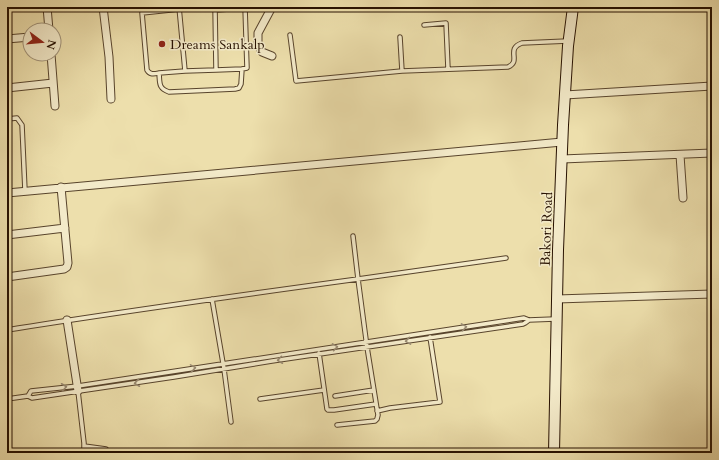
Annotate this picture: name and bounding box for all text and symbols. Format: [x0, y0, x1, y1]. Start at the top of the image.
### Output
north arrow [22, 22, 62, 62]
place label: Dreams Sankalp [170, 35, 265, 54]
text: N [42, 38, 60, 52]
marker: Dreams Sankalp [157, 39, 167, 49]
street label: Bakori Road [536, 191, 557, 266]
one-way arrow [461, 323, 467, 331]
one-way arrow [405, 336, 411, 345]
one-way arrow [332, 343, 338, 352]
one-way arrow [277, 355, 283, 364]
one-way arrow [190, 364, 196, 373]
one-way arrow [134, 378, 140, 387]
one-way arrow [61, 383, 67, 392]

